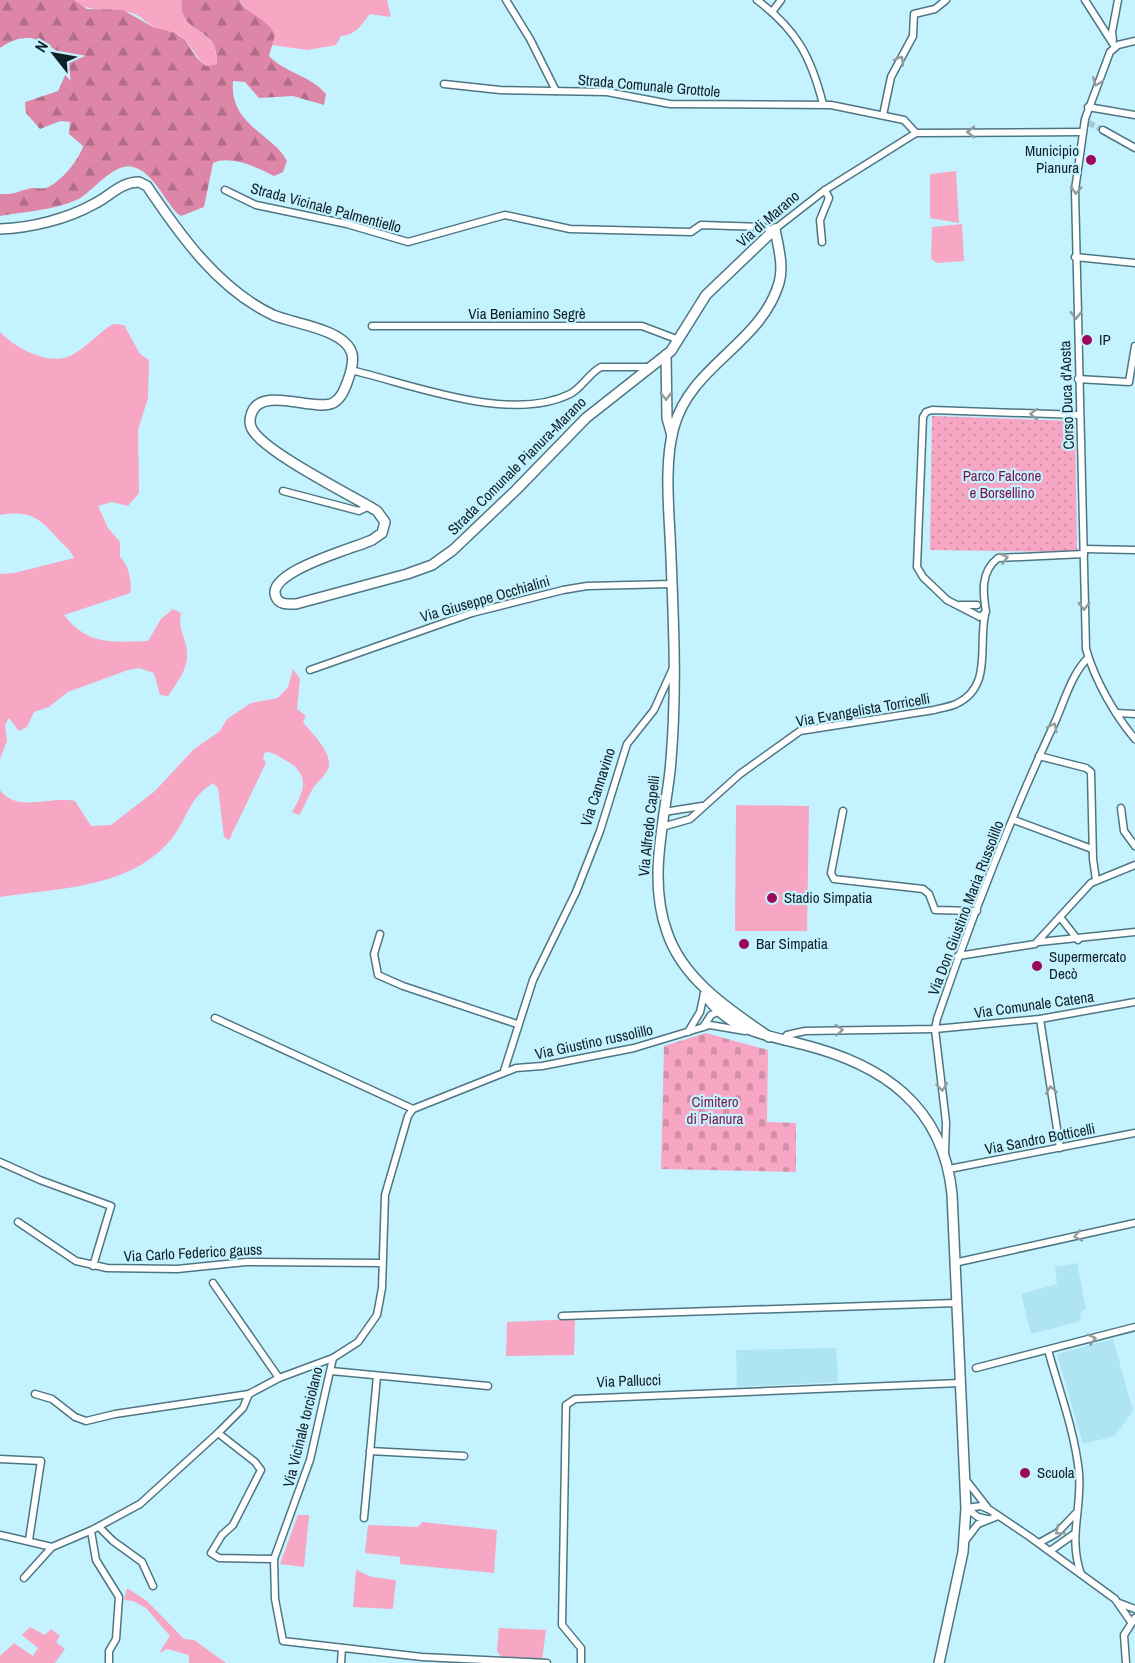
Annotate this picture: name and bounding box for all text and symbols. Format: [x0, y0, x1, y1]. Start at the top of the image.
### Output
north arrow [24, 24, 84, 84]
text: N [29, 37, 53, 56]
one-way arrow [893, 56, 905, 66]
street label: Strada Comunale Grottole [577, 69, 721, 102]
one-way arrow [1092, 76, 1105, 86]
one-way arrow [967, 125, 976, 138]
place label: Municipio Pianura [1025, 140, 1079, 178]
marker: Municipio Pianura [1084, 153, 1098, 167]
street label: Strada Vicinale Palmentiello [249, 177, 404, 238]
street label: Via di Marano [732, 185, 804, 252]
one-way arrow [1070, 185, 1083, 194]
street label: Via Beniamino Segrè [468, 303, 586, 324]
one-way arrow [1070, 311, 1083, 320]
place label: IP [1099, 329, 1111, 350]
marker: IP [1080, 333, 1094, 347]
street label: Corso Duca d'Aosta [1054, 340, 1079, 450]
street label: Strada Comunale Pianura-Marano [443, 392, 591, 540]
one-way arrow [660, 392, 673, 401]
one-way arrow [1030, 407, 1039, 420]
park label: Parco Falcone e Borsellino [963, 465, 1042, 503]
one-way arrow [998, 553, 1009, 565]
street label: Via Giuseppe Occhialini [418, 570, 552, 627]
one-way arrow [1078, 602, 1090, 611]
street label: Via Evangelista Torricelli [794, 687, 932, 732]
one-way arrow [1045, 722, 1057, 733]
street label: Via Cannavino [575, 745, 620, 829]
street label: Via Alfredo Capelli [633, 774, 664, 878]
street label: Via Don Giustino Maria Russolillo [922, 817, 1009, 998]
place label: Stadio Simpatia [784, 887, 872, 908]
marker: Stadio Simpatia [765, 891, 779, 905]
place label: Bar Simpatia [756, 933, 828, 954]
marker: Bar Simpatia [737, 937, 751, 951]
place label: Supermercato Decò [1049, 946, 1126, 984]
marker: Supermercato Decò [1030, 959, 1044, 973]
street label: Via Comunale Catena [973, 986, 1095, 1023]
street label: Via Giustino russolillo [533, 1019, 655, 1064]
one-way arrow [834, 1024, 843, 1036]
one-way arrow [935, 1083, 947, 1092]
one-way arrow [1046, 1085, 1058, 1095]
park label: Cimitero di Pianura [687, 1091, 744, 1129]
street label: Via Sandro Botticelli [983, 1118, 1097, 1159]
one-way arrow [1073, 1229, 1083, 1242]
street label: Via Carlo Federico gauss [123, 1238, 263, 1267]
one-way arrow [1087, 1333, 1097, 1346]
street label: Via Vicinale torciolano [277, 1364, 328, 1489]
street label: Via Pallucci [596, 1369, 662, 1392]
place label: Scuola [1037, 1462, 1075, 1483]
marker: Scuola [1018, 1466, 1032, 1480]
one-way arrow [1055, 1523, 1066, 1534]

